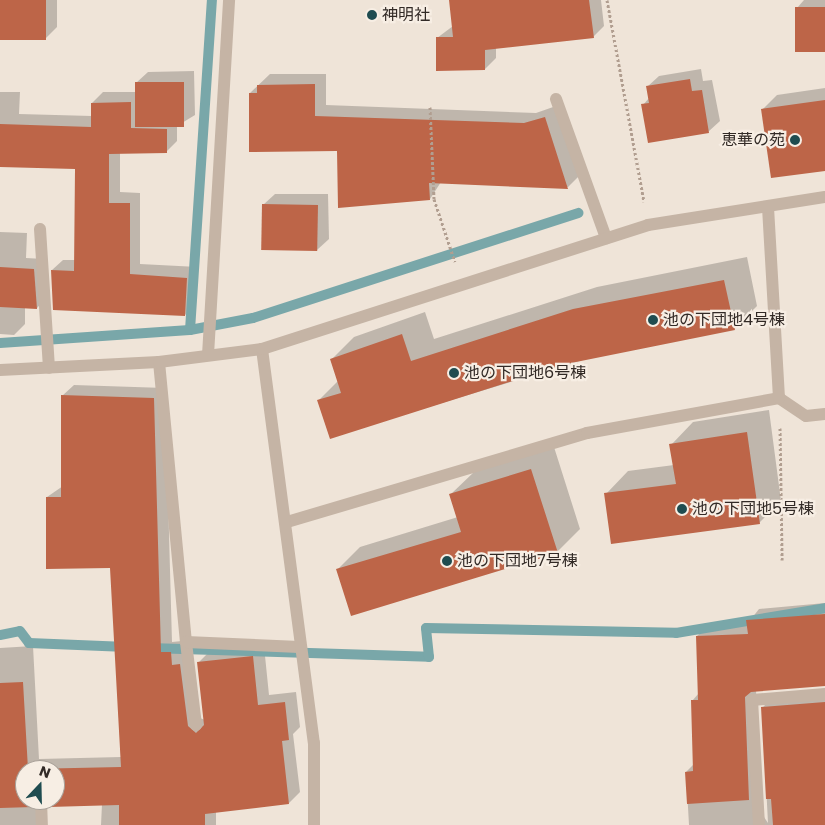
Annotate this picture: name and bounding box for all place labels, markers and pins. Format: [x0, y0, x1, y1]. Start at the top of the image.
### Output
place label: 神明社 [382, 5, 430, 25]
marker: 神明社 [366, 9, 378, 21]
place label: 恵華の苑 [721, 130, 785, 150]
marker: 恵華の苑 [789, 134, 801, 146]
place label: 池の下団地4号棟 [663, 310, 785, 330]
marker: 池の下団地4号棟 [647, 314, 659, 326]
place label: 池の下団地6号棟 [464, 363, 586, 383]
marker: 池の下団地6号棟 [448, 367, 460, 379]
place label: 池の下団地5号棟 [692, 499, 814, 519]
marker: 池の下団地5号棟 [676, 503, 688, 515]
place label: 池の下団地7号棟 [457, 551, 578, 571]
marker: 池の下団地7号棟 [441, 555, 453, 567]

